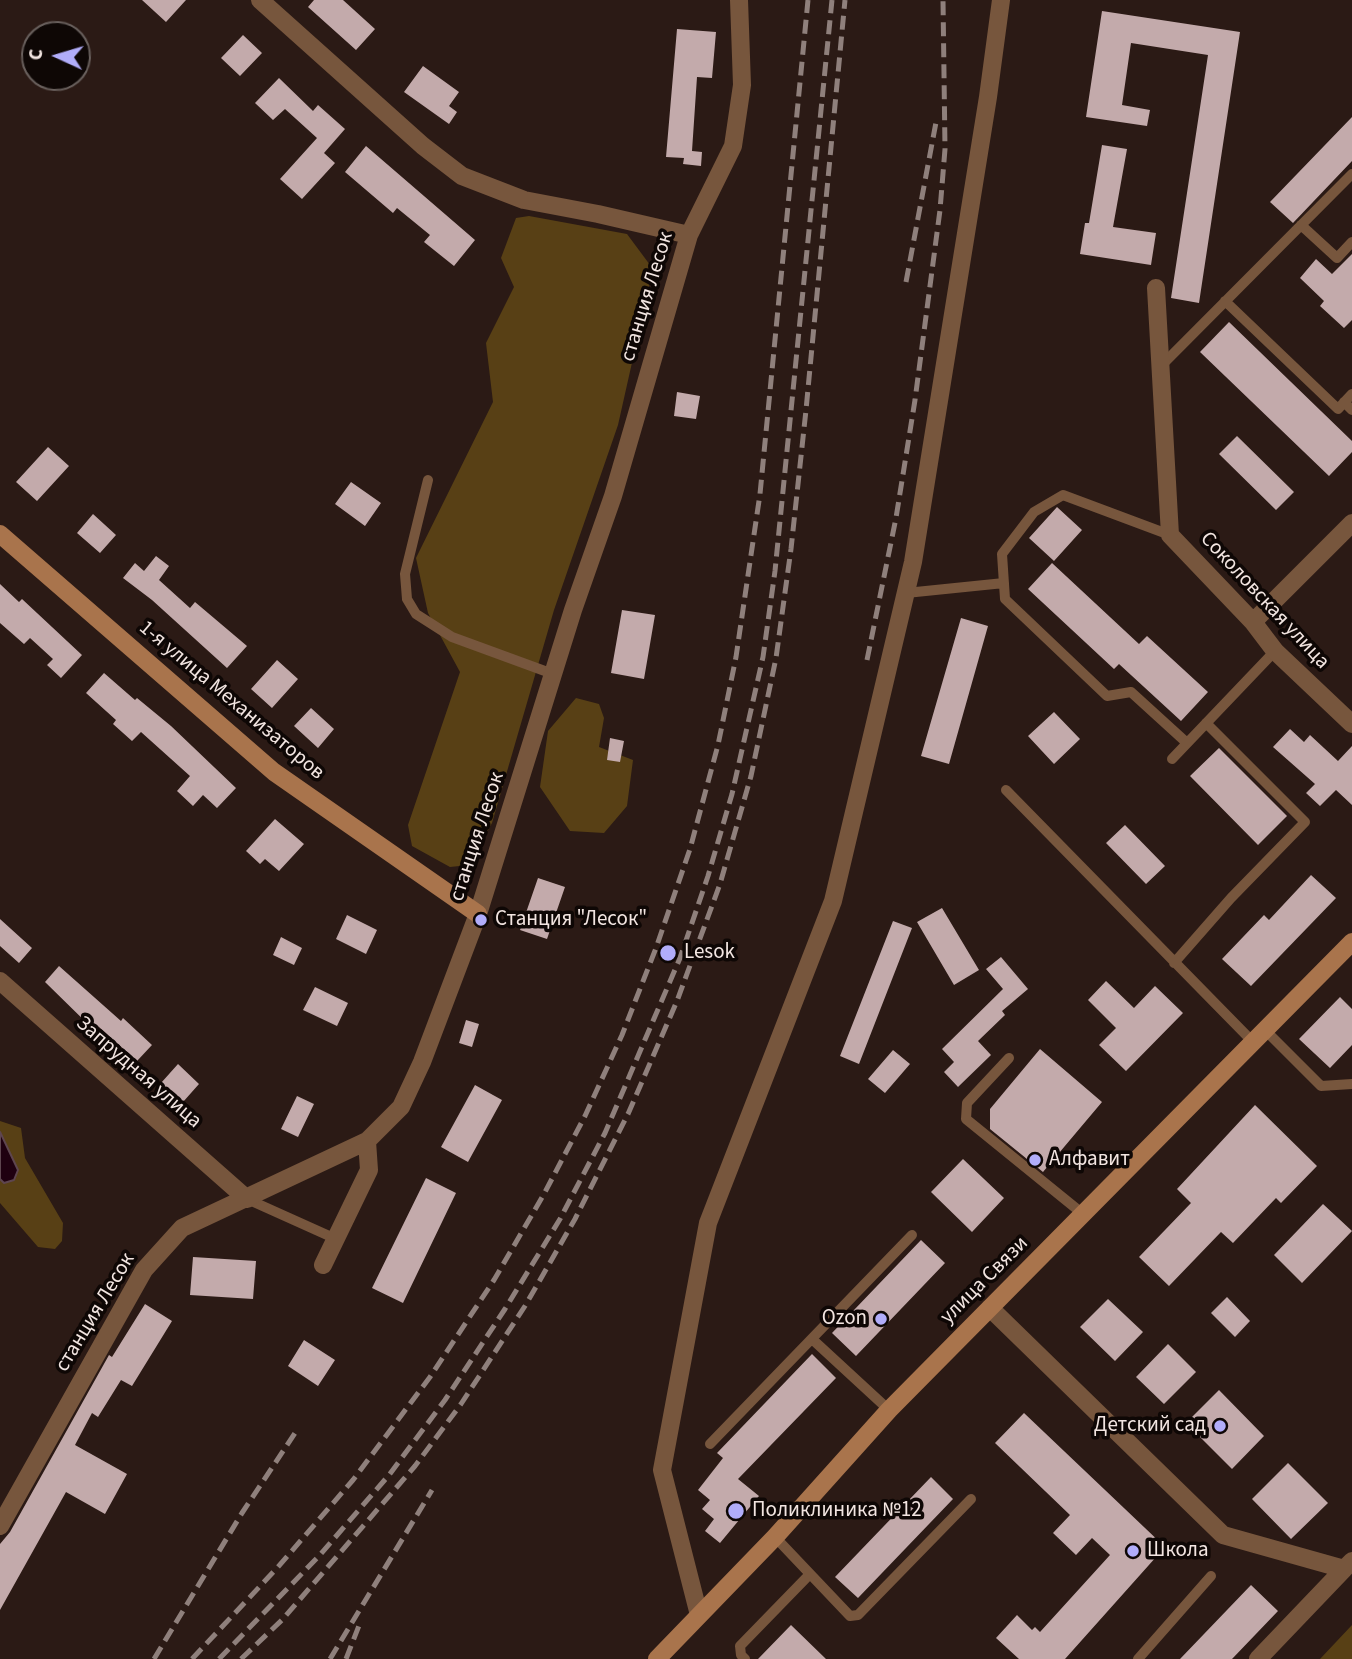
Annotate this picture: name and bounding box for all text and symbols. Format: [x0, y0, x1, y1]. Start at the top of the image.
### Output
north arrow [21, 21, 91, 91]
text: С [23, 48, 50, 61]
street label: станция Лесок [616, 229, 680, 365]
street label: Соколовская улица [1194, 527, 1334, 675]
street label: 1-я улица Механизаторов [133, 616, 329, 786]
street label: станция Лесок [445, 769, 511, 905]
place label: Станция "Лесок" [495, 907, 647, 933]
marker: Станция "Лесок" [473, 912, 489, 928]
place label: Lesok [684, 940, 735, 966]
marker: Lesok [658, 943, 678, 963]
street label: Запрудная улица [70, 1011, 206, 1135]
place label: Алфавит [1049, 1147, 1130, 1173]
marker: Алфавит [1027, 1152, 1043, 1168]
street label: улица Связи [936, 1232, 1034, 1330]
street label: станция Лесок [51, 1249, 141, 1377]
place label: Ozon [822, 1306, 867, 1332]
marker: Ozon [873, 1311, 889, 1327]
place label: Детский сад [1094, 1413, 1206, 1439]
marker: Детский сад [1212, 1418, 1228, 1434]
place label: Поликлиника №12 [752, 1498, 922, 1524]
marker: Поликлиника №12 [726, 1501, 746, 1521]
place label: Школа [1147, 1538, 1209, 1564]
marker: Школа [1125, 1543, 1141, 1559]

